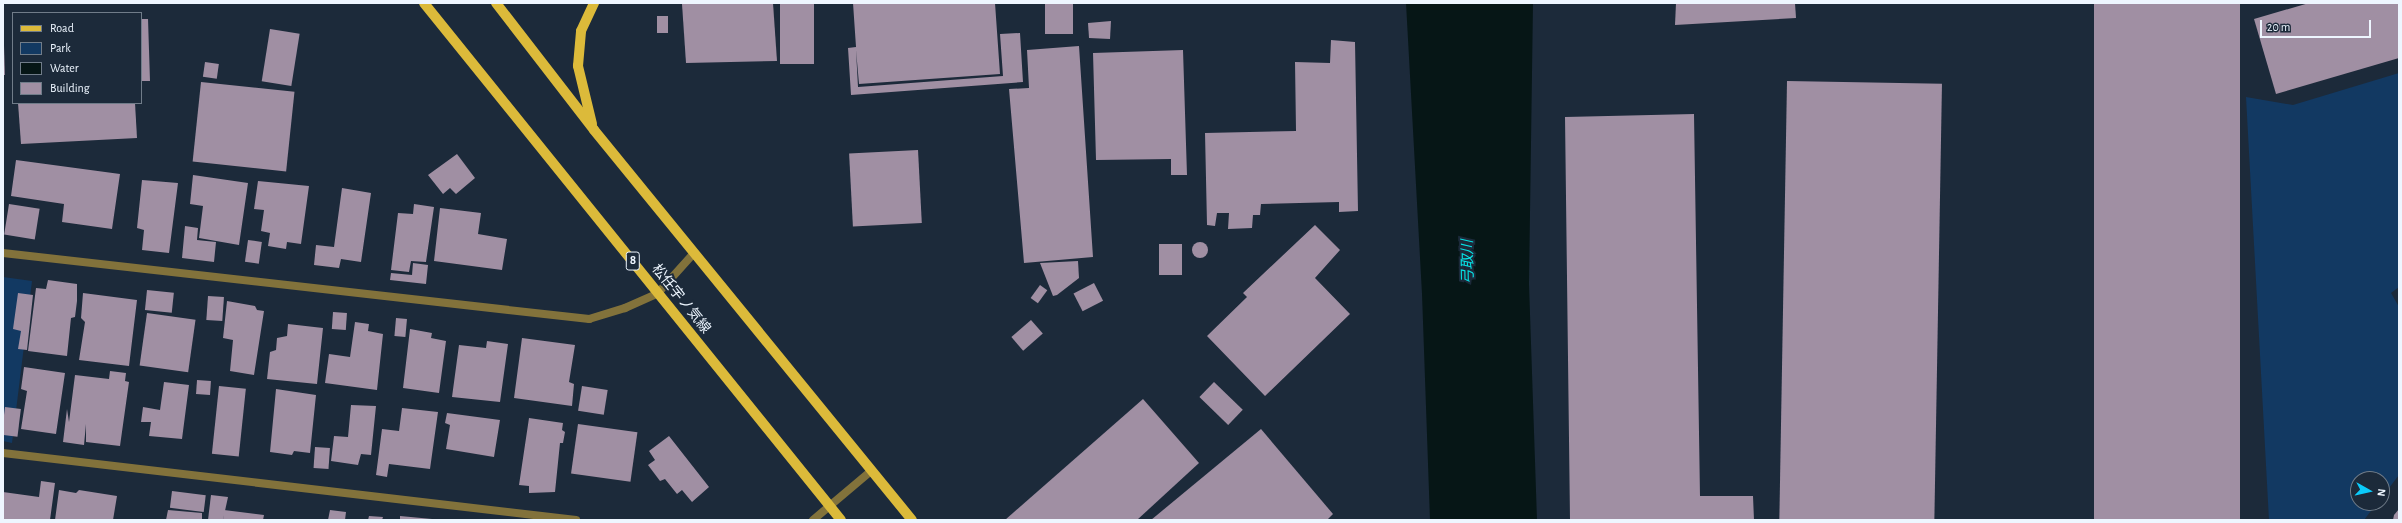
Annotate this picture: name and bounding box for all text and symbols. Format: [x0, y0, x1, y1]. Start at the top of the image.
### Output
legend [12, 12, 142, 104]
scale bar [2262, 12, 2373, 38]
text: 20 m [2267, 21, 2290, 33]
text: Road [50, 22, 74, 34]
text: Park [50, 42, 71, 54]
text: Water [50, 62, 79, 74]
text: Building [50, 82, 90, 94]
water label: 弓取川 [1459, 239, 1477, 285]
road number: 8 [625, 250, 641, 272]
street label: 松任宇ノ気線 [648, 261, 714, 337]
north arrow [2350, 471, 2390, 511]
text: N [2375, 488, 2387, 497]

